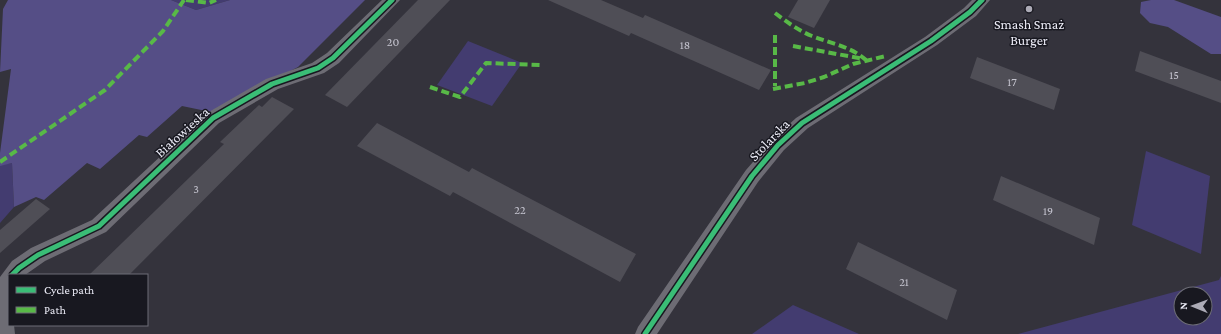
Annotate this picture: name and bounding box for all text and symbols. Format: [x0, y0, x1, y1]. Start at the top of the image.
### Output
marker: Smash Smaż Burger [1024, 4, 1034, 14]
place label: Smash Smaż Burger [994, 16, 1064, 48]
house number: 20 [387, 35, 399, 49]
house number: 18 [680, 38, 690, 52]
house number: 15 [1169, 68, 1179, 82]
house number: 17 [1007, 75, 1017, 89]
street label: Białowieska [152, 103, 213, 160]
street label: Stolarska [745, 115, 793, 164]
house number: 3 [193, 182, 199, 196]
house number: 22 [514, 203, 526, 217]
house number: 19 [1043, 204, 1053, 218]
legend [8, 274, 148, 326]
house number: 21 [899, 275, 909, 289]
text: Cycle path [44, 283, 95, 297]
north arrow [1173, 286, 1213, 326]
text: N [1177, 301, 1189, 310]
text: Path [44, 303, 66, 317]

